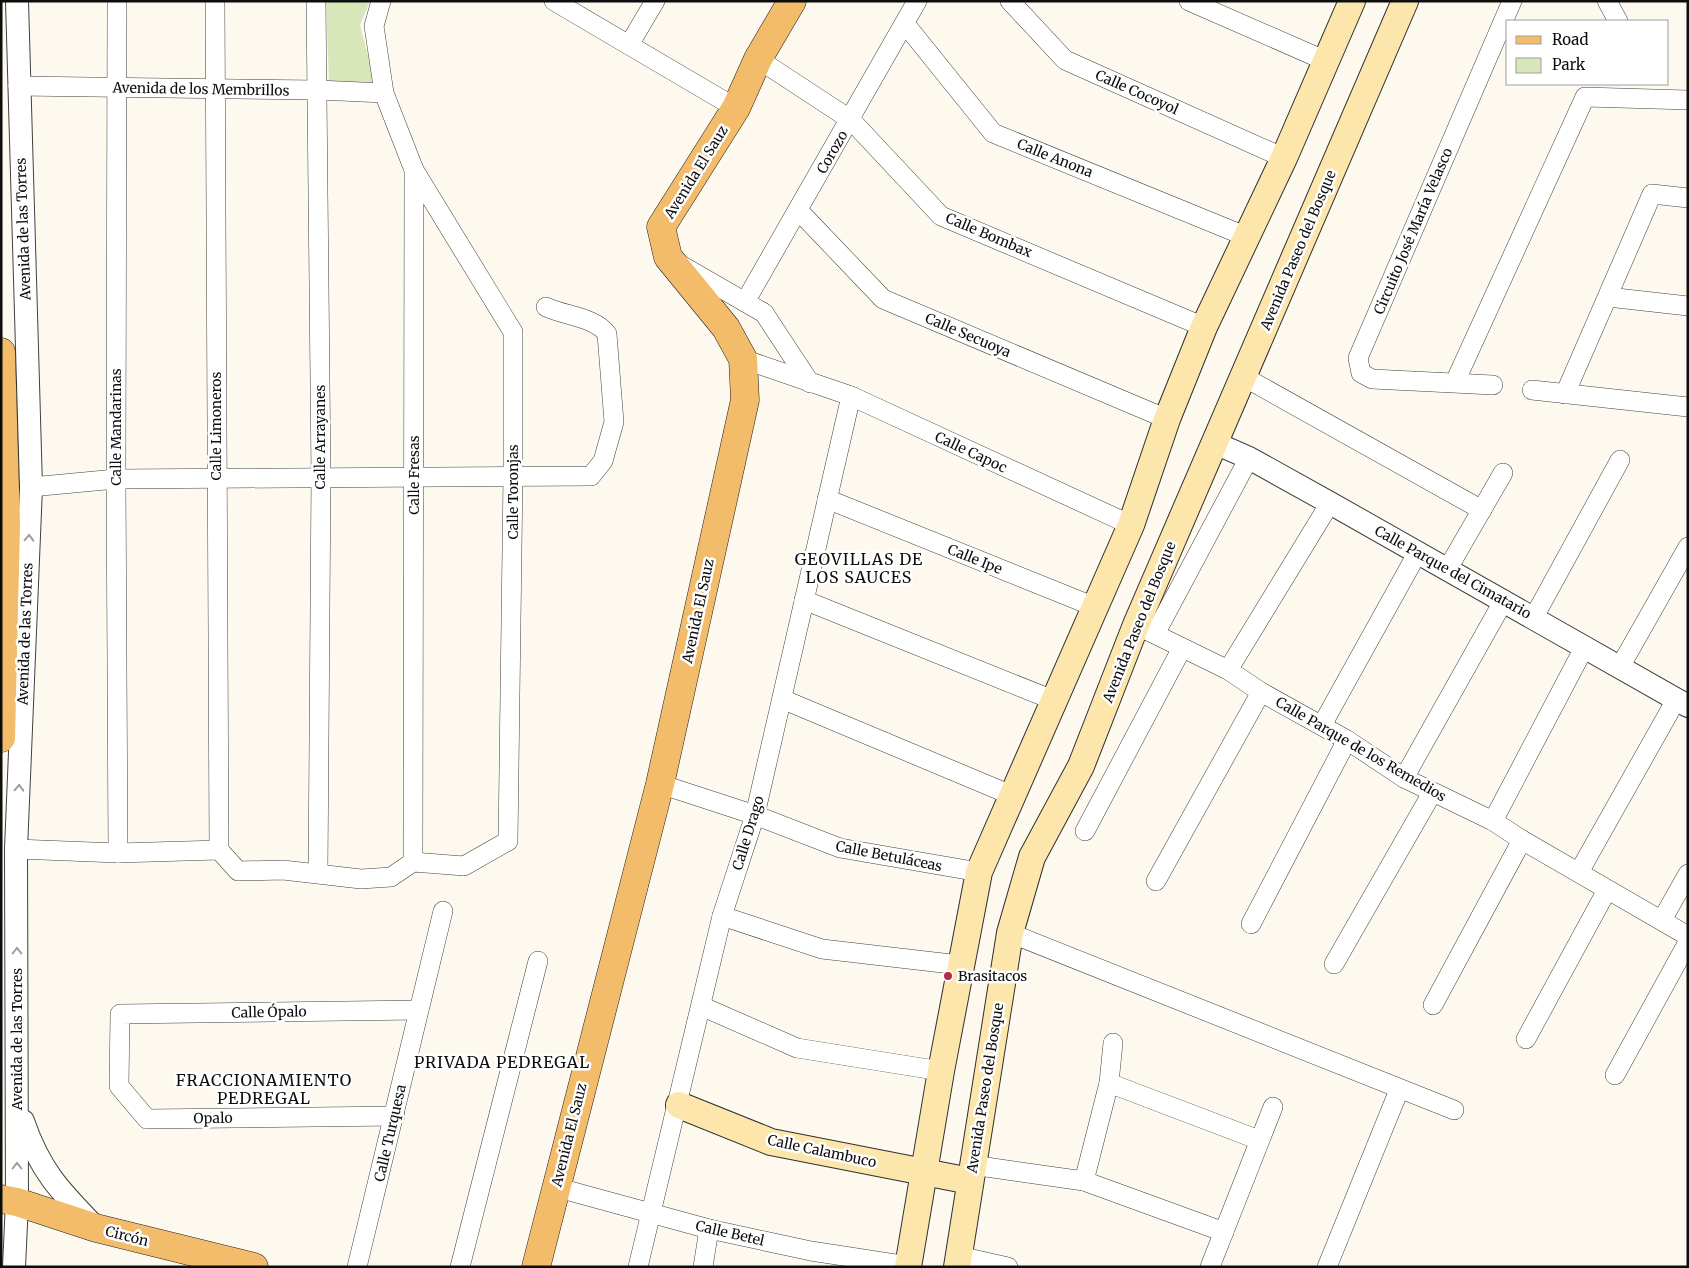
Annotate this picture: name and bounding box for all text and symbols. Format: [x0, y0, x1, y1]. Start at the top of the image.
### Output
legend [1506, 20, 1669, 85]
text: Road [1552, 30, 1588, 49]
text: Park [1552, 55, 1586, 74]
street label: Calle Cocoyol [1093, 66, 1182, 119]
street label: Avenida de los Membrillos [112, 78, 290, 100]
street label: Avenida El Sauz [660, 122, 732, 223]
street label: Corozo [813, 127, 851, 177]
street label: Calle Anona [1014, 135, 1096, 182]
street label: Circuito José María Velasco [1370, 145, 1456, 317]
street label: Avenida de las Torres [12, 157, 35, 302]
street label: Avenida Paseo del Bosque [1256, 167, 1340, 334]
street label: Calle Bombax [943, 209, 1036, 262]
street label: Calle Secuoya [922, 309, 1014, 361]
street label: Calle Mandarinas [107, 368, 125, 486]
street label: Calle Limoneros [207, 371, 225, 480]
street label: Calle Arrayanes [311, 384, 329, 489]
street label: Calle Capoc [932, 428, 1010, 476]
street label: Calle Fresas [405, 435, 423, 515]
street label: Calle Toronjas [504, 444, 522, 540]
street label: Calle Parque del Cimatario [1372, 521, 1534, 623]
one-way arrow [24, 534, 34, 542]
street label: Avenida Paseo del Bosque [1098, 539, 1180, 706]
street label: Calle Ipe [945, 540, 1005, 578]
district label: GEOVILLAS DE LOS SAUCES [795, 549, 923, 587]
street label: Avenida El Sauz [678, 557, 718, 666]
street label: Avenida de las Torres [13, 562, 36, 707]
street label: Calle Parque de los Remedios [1272, 693, 1450, 805]
one-way arrow [13, 784, 24, 792]
street label: Calle Drago [728, 794, 768, 872]
street label: Calle Betuláceas [834, 837, 944, 875]
one-way arrow [12, 946, 22, 954]
place label: Brasitacos [958, 967, 1027, 985]
street label: Avenida de las Torres [8, 968, 26, 1111]
marker: Brasitacos [942, 970, 954, 982]
street label: Calle Ópalo [231, 1002, 307, 1022]
street label: Avenida Paseo del Bosque [962, 1002, 1007, 1175]
district label: PRIVADA PEDREGAL [414, 1052, 590, 1072]
district label: FRACCIONAMIENTO PEDREGAL [176, 1070, 352, 1108]
street label: Avenida El Sauz [547, 1081, 591, 1190]
street label: Calle Turquesa [370, 1082, 410, 1183]
street label: Opalo [193, 1109, 233, 1127]
street label: Calle Calambuco [766, 1131, 878, 1171]
one-way arrow [12, 1161, 22, 1169]
street label: Calle Betel [694, 1216, 767, 1250]
street label: Circón [104, 1222, 150, 1250]

